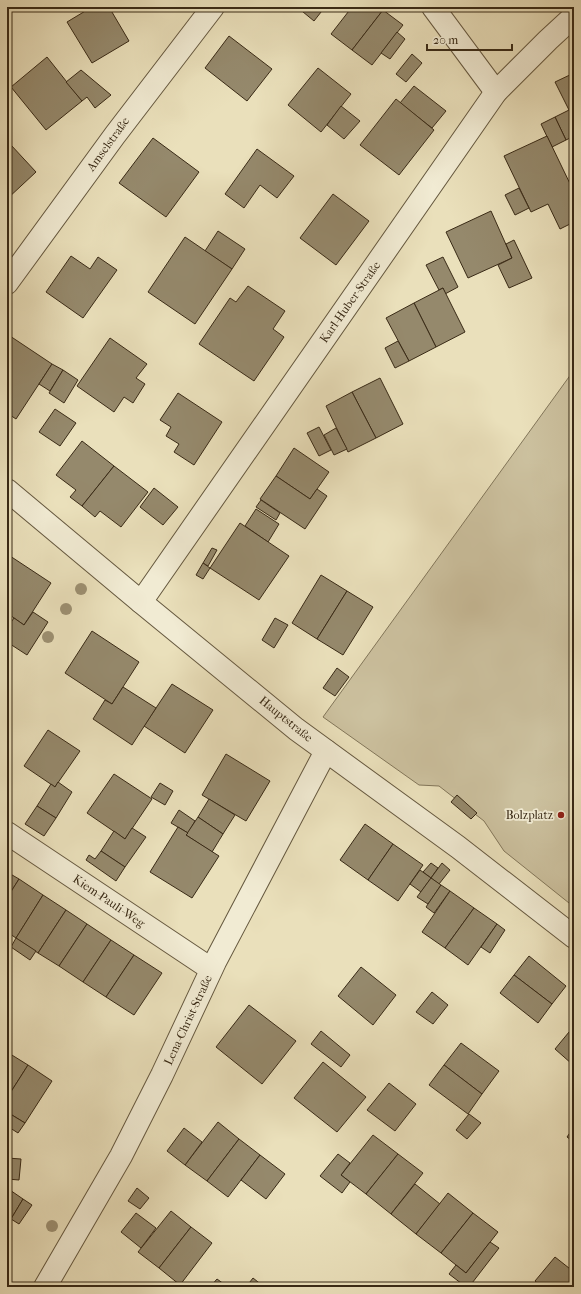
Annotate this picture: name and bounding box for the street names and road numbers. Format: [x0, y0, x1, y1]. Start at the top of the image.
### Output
street label: Amselstraße [83, 114, 132, 175]
street label: Karl-Huber-Straße [317, 259, 383, 345]
street label: Hauptstraße [257, 693, 316, 745]
street label: Kiem-Pauli-Weg [70, 872, 148, 931]
street label: Lena-Christ-Straße [161, 973, 215, 1067]

